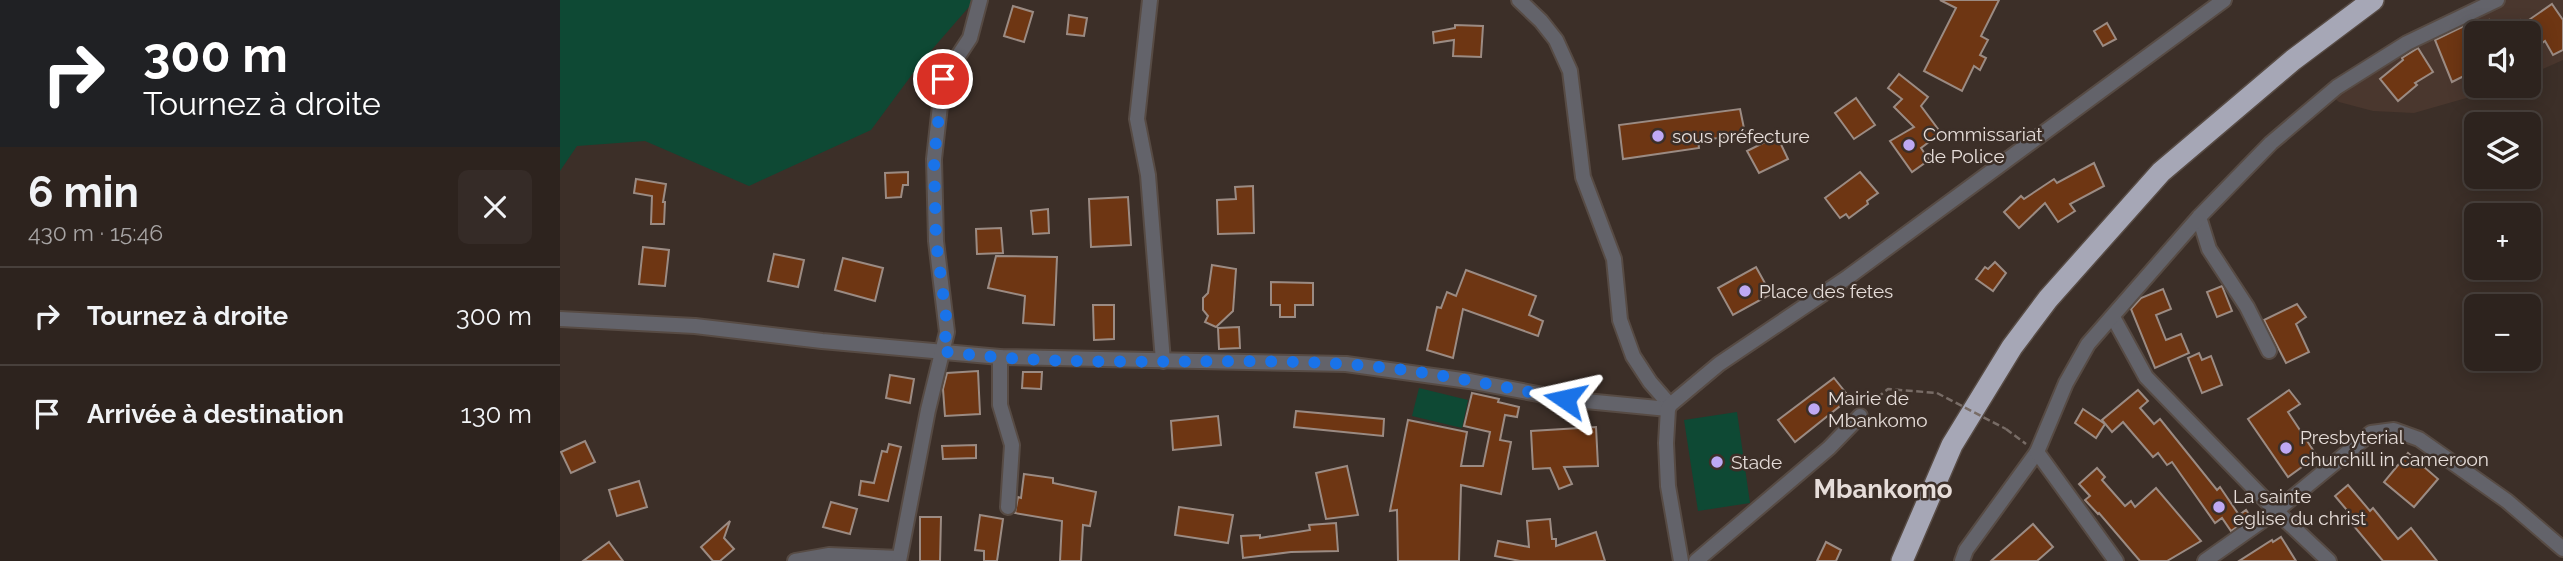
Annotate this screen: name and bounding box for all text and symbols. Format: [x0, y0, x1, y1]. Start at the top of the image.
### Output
map controls [2464, 21, 2541, 371]
button: sound [2464, 21, 2541, 98]
text: 300 m [143, 26, 288, 83]
icon: right [28, 28, 119, 119]
pin [913, 49, 973, 109]
icon: arrive [924, 60, 962, 98]
text: Tournez à droite [143, 85, 381, 122]
button: layers [2464, 112, 2541, 189]
place label: Commissariat de Police [1923, 123, 2043, 167]
place label: sous préfecture [1672, 125, 1810, 147]
marker: sous préfecture [1650, 128, 1666, 144]
marker: Commissariat de Police [1901, 137, 1917, 153]
text: 6 min [28, 168, 139, 217]
button: close [458, 170, 532, 244]
button: + [2464, 203, 2541, 280]
text: 430 m · 15:46 [28, 219, 163, 246]
place label: Place des fetes [1759, 280, 1893, 302]
marker: Place des fetes [1737, 283, 1753, 299]
button: − [2464, 294, 2541, 371]
icon: right [28, 297, 66, 335]
text: Tournez à droite [87, 301, 288, 331]
text: 300 m [456, 301, 532, 331]
position arrow [1528, 362, 1602, 436]
place label: Mairie de Mbankomo [1828, 387, 1927, 431]
icon: arrive [28, 395, 66, 433]
text: Arrivée à destination [87, 399, 344, 429]
text: 130 m [461, 399, 532, 429]
marker: Mairie de Mbankomo [1806, 401, 1822, 417]
place label: Presbyterial churchill in cameroon [2300, 426, 2489, 470]
marker: Presbyterial churchill in cameroon [2278, 440, 2294, 456]
place label: Stade [1731, 451, 1782, 473]
marker: Stade [1709, 454, 1725, 470]
district label: Mbankomo [1813, 474, 1953, 504]
place label: La sainte eglise du christ [2233, 485, 2367, 529]
marker: La sainte eglise du christ [2211, 499, 2227, 515]

